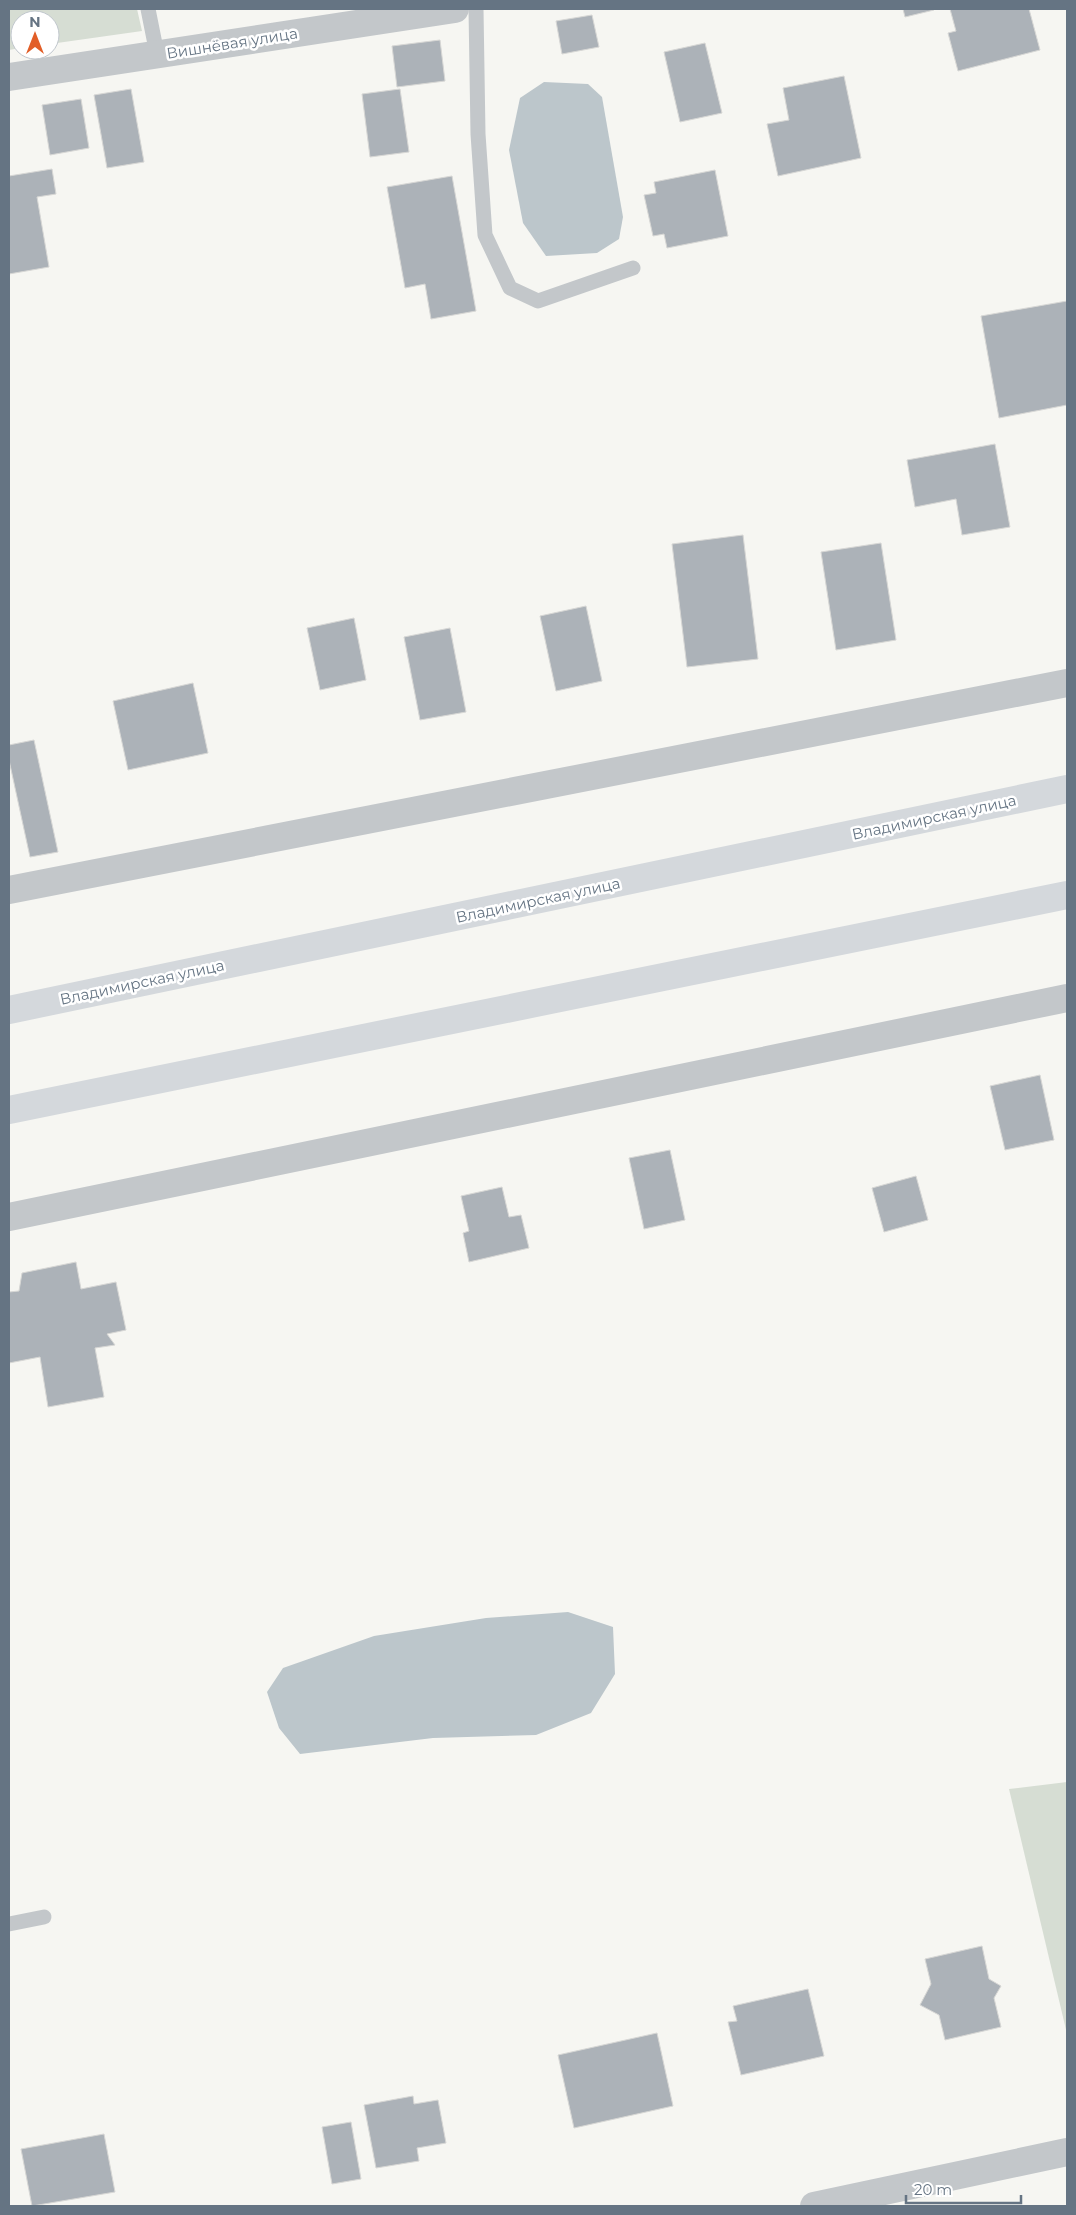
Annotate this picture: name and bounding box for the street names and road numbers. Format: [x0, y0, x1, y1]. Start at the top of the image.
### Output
street label: Вишнёвая улица [165, 23, 299, 63]
street label: Владимирская улица [850, 790, 1018, 844]
street label: Владимирская улица [454, 873, 622, 927]
street label: Владимирская улица [58, 955, 226, 1009]

